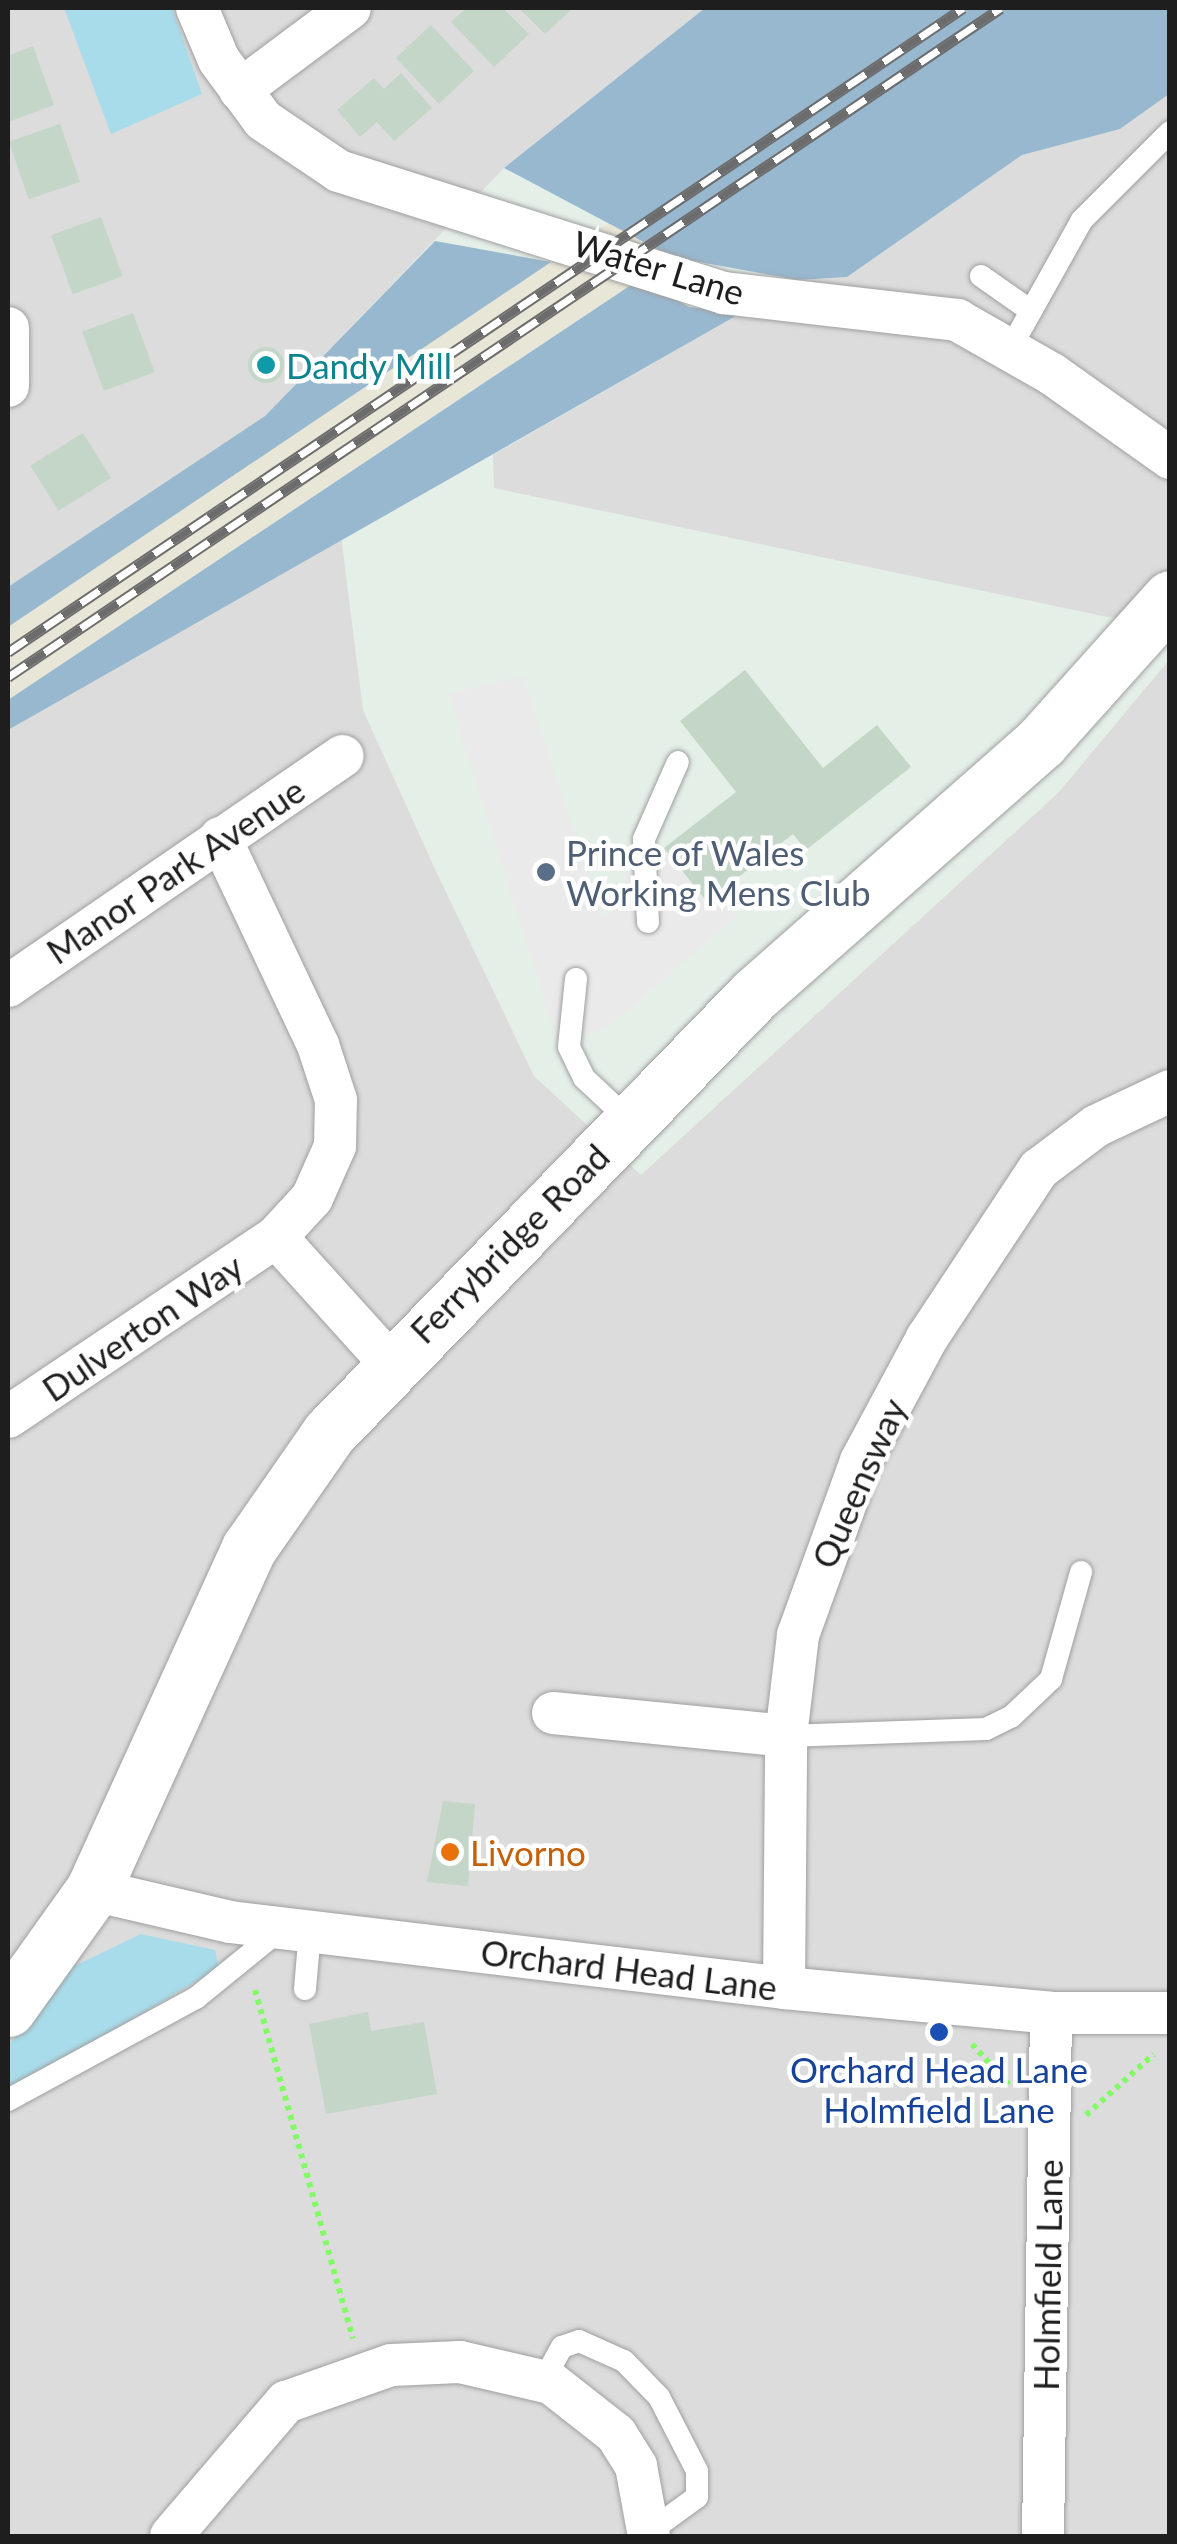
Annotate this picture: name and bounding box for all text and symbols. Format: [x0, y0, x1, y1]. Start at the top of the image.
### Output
street label: Water Lane [568, 221, 750, 313]
place label: Dandy Mill [286, 344, 453, 386]
marker: Dandy Mill [255, 354, 277, 376]
street label: Manor Park Avenue [37, 768, 313, 972]
place label: Prince of Wales Working Mens Club [566, 831, 871, 913]
marker: Prince of Wales Working Mens Club [535, 861, 557, 883]
street label: Ferrybridge Road [401, 1135, 617, 1351]
street label: Dulverton Way [34, 1244, 250, 1410]
street label: Queensway [802, 1392, 914, 1574]
place label: Livorno [470, 1831, 586, 1873]
marker: Livorno [439, 1841, 461, 1863]
street label: Orchard Head Lane [479, 1930, 779, 2008]
marker: Orchard Head Lane Holmfield Lane [928, 2021, 950, 2043]
place label: Orchard Head Lane Holmfield Lane [790, 2048, 1088, 2130]
street label: Holmfield Lane [1024, 2159, 1070, 2391]

